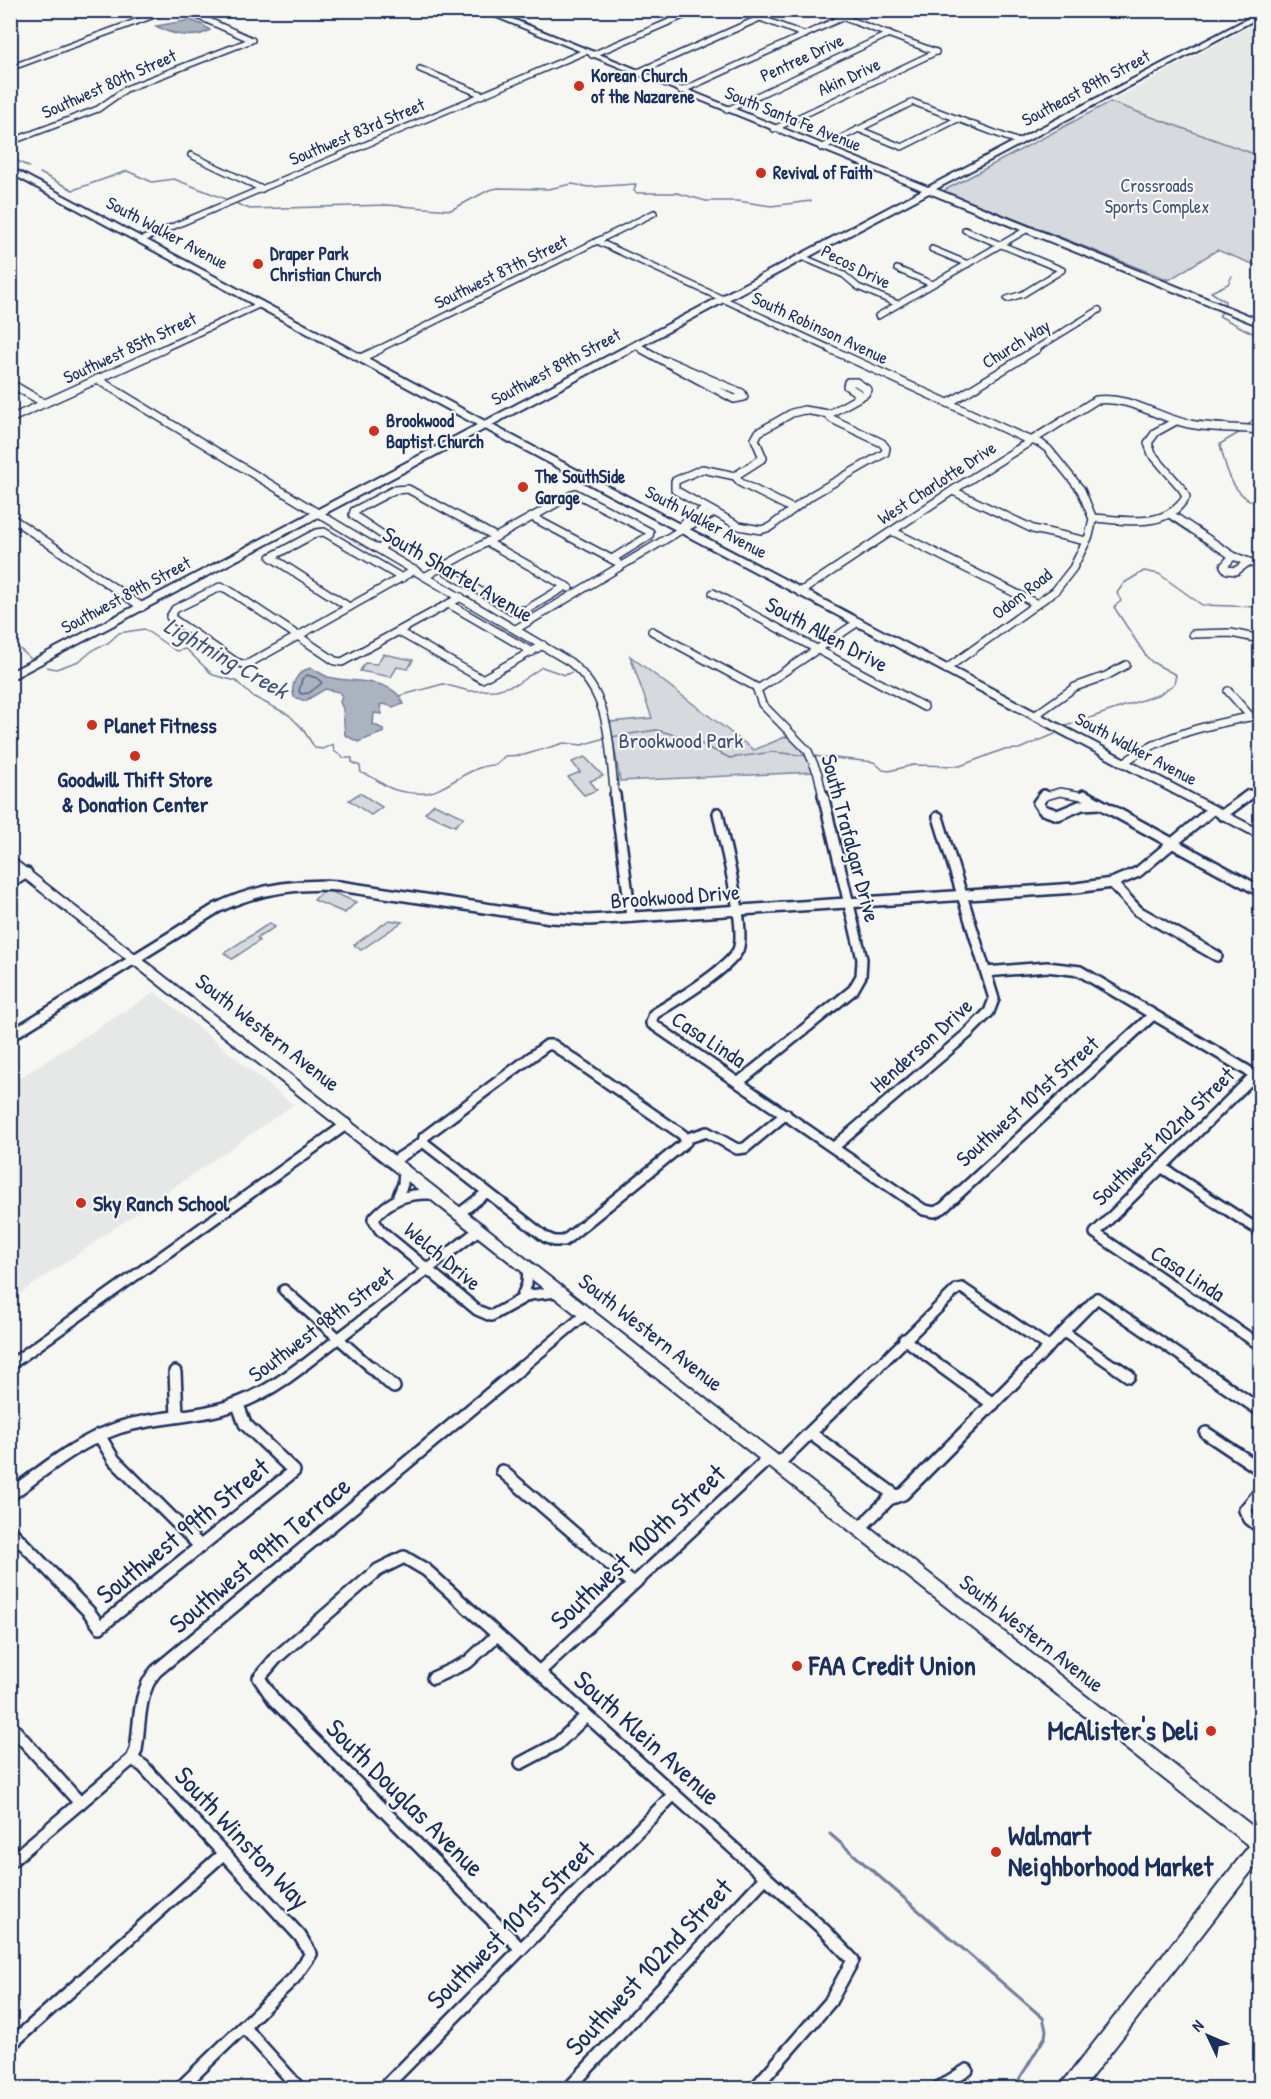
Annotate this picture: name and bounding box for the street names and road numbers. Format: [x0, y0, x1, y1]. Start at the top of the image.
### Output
street label: Pentree Drive [756, 27, 848, 88]
street label: Southwest 80th Street [38, 42, 181, 124]
street label: Southeast 89th Street [1017, 43, 1155, 132]
street label: Akin Drive [813, 51, 884, 102]
street label: South Santa Fe Avenue [721, 80, 865, 157]
street label: Southwest 83rd Street [285, 91, 429, 171]
street label: South Walker Avenue [102, 190, 233, 275]
street label: Southwest 87th Street [430, 228, 572, 315]
street label: Pecos Drive [817, 238, 895, 295]
street label: South Robinson Avenue [748, 285, 892, 370]
street label: Southwest 85th Street [59, 305, 201, 389]
street label: Church Way [977, 313, 1055, 374]
street label: Southwest 89th Street [487, 321, 626, 411]
street label: West Charlotte Drive [873, 435, 1001, 530]
street label: South Walker Avenue [641, 479, 772, 564]
street label: South Shartel Avenue [377, 519, 539, 629]
street label: Southwest 89th Street [57, 549, 196, 639]
street label: Odom Road [986, 562, 1057, 625]
street label: South Allen Drive [760, 589, 894, 679]
street label: South Walker Avenue [1071, 706, 1202, 791]
street label: South Trafalgar Drive [814, 751, 888, 926]
street label: Brookwood Drive [609, 877, 741, 915]
street label: South Western Avenue [189, 966, 347, 1098]
street label: Henderson Drive [863, 991, 979, 1099]
street label: Casa Linda [666, 1004, 752, 1074]
street label: Southwest 101st Street [949, 1028, 1105, 1173]
street label: Southwest 102nd Street [1085, 1060, 1241, 1212]
street label: Welch Drive [398, 1215, 488, 1297]
street label: Casa Linda [1145, 1238, 1231, 1308]
street label: Southwest 98th Street [242, 1259, 400, 1389]
street label: South Western Avenue [572, 1266, 730, 1398]
street label: Southwest 99th Street [88, 1449, 277, 1611]
street label: Southwest 100th Street [542, 1455, 733, 1637]
street label: Southwest 99th Terrace [161, 1467, 358, 1641]
street label: South Western Avenue [953, 1567, 1111, 1699]
street label: South Klein Avenue [567, 1662, 729, 1813]
street label: South Douglas Avenue [318, 1710, 493, 1885]
street label: South Winston Way [166, 1758, 318, 1917]
street label: Southwest 101st Street [418, 1832, 603, 2016]
street label: Southwest 102nd Street [557, 1869, 740, 2063]

